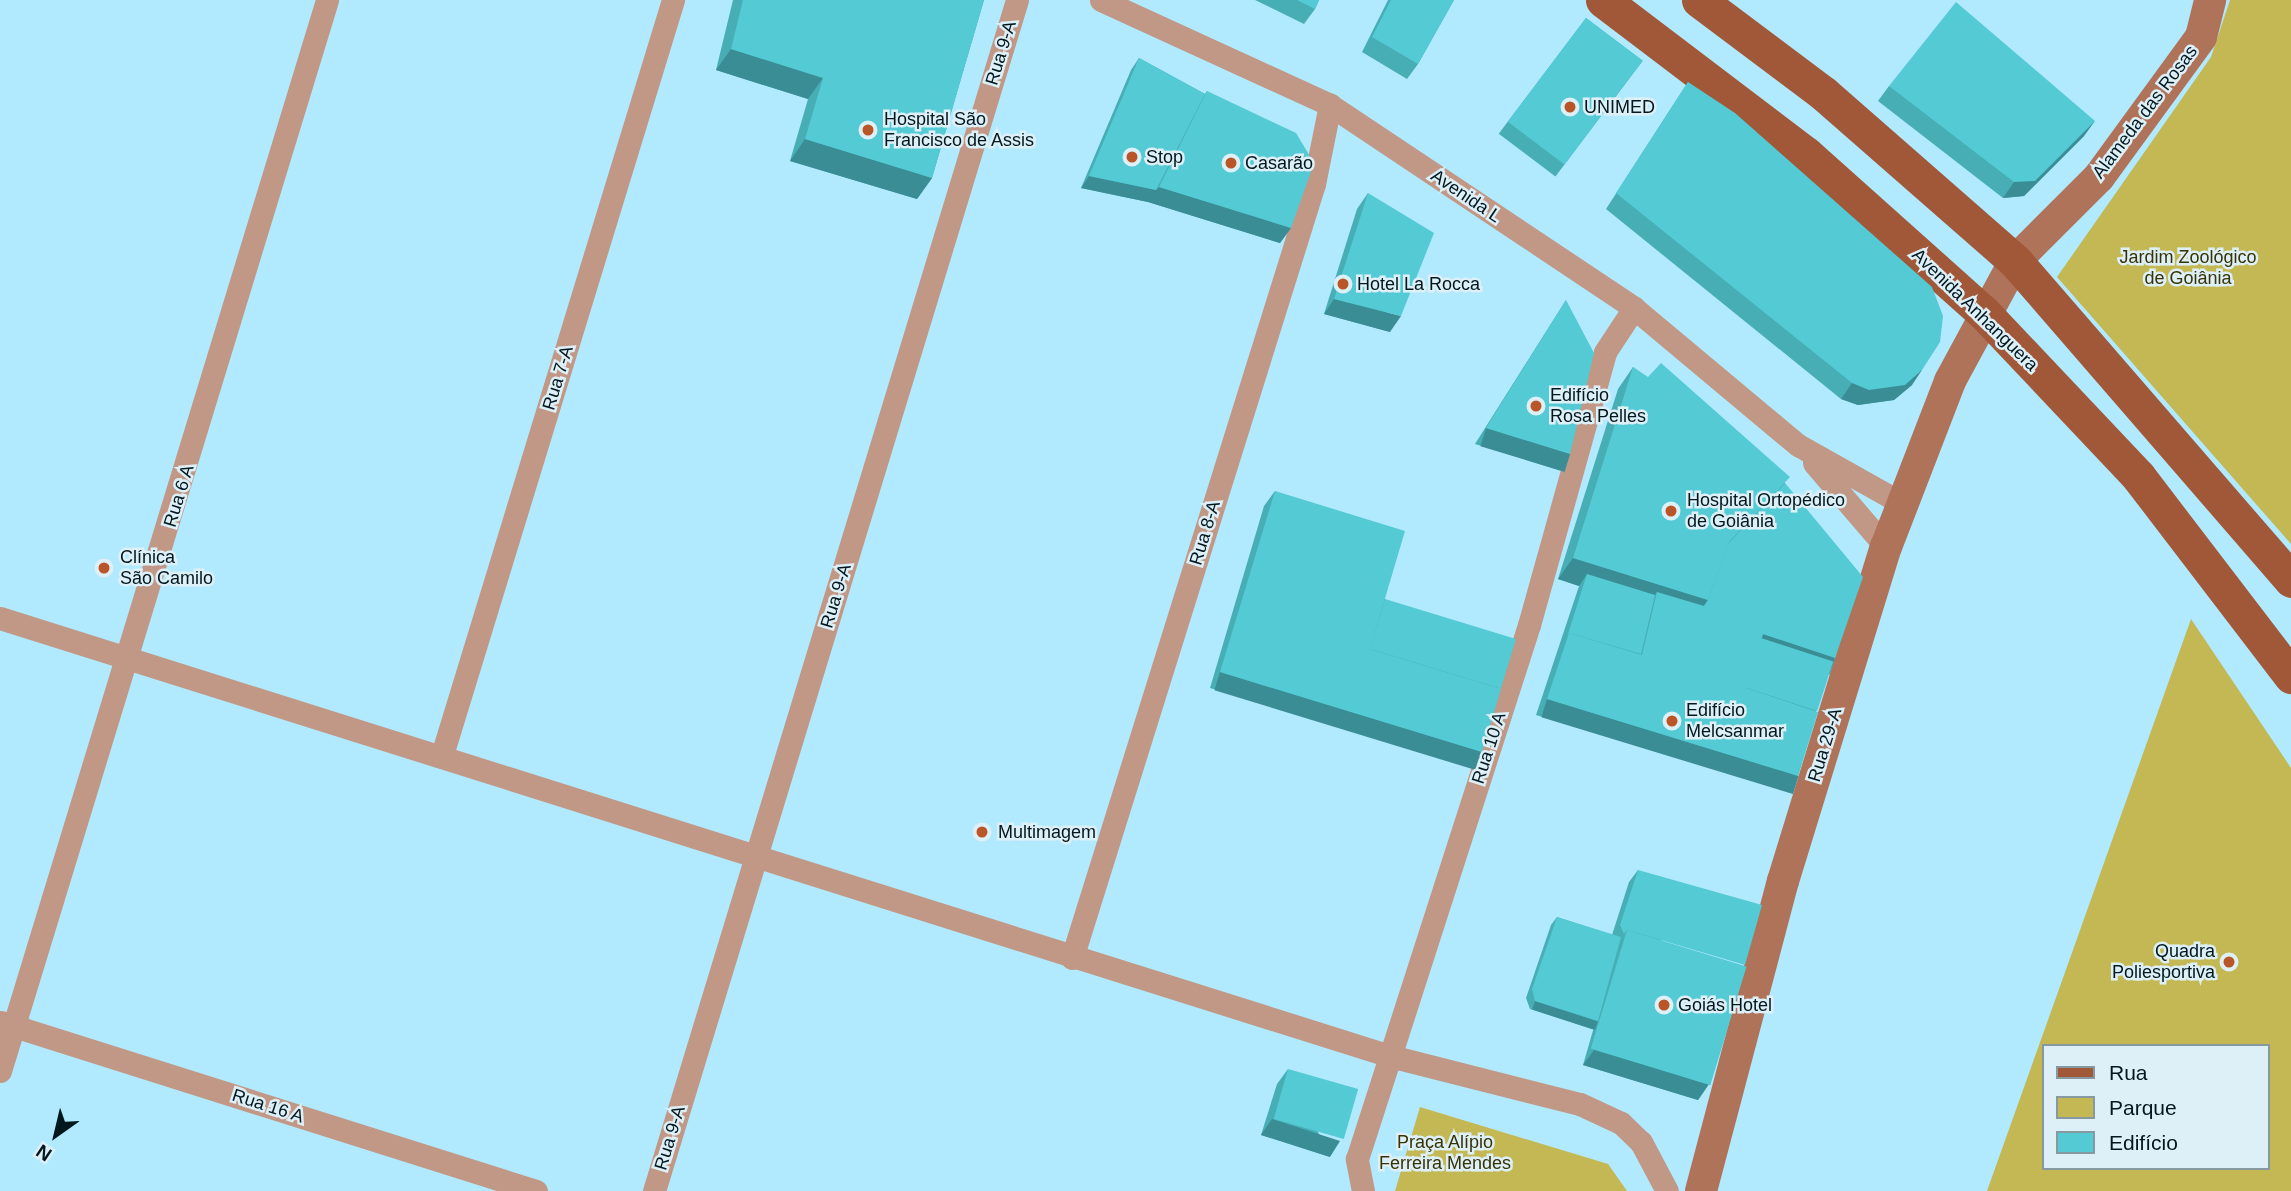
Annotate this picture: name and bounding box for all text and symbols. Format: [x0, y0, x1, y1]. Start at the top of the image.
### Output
street label: Rua 9-A [981, 18, 1021, 88]
street label: Alameda das Rosas [2088, 41, 2202, 183]
place label: UNIMED [1584, 96, 1655, 118]
marker: UNIMED [1562, 99, 1578, 115]
place label: Hospital São Francisco de Assis [884, 109, 1035, 152]
marker: Hospital São Francisco de Assis [858, 120, 878, 140]
place label: Stop [1146, 146, 1183, 168]
marker: Stop [1124, 149, 1140, 165]
place label: Casarão [1245, 152, 1313, 174]
marker: Casarão [1223, 155, 1239, 171]
street label: Avenida L [1427, 165, 1505, 227]
street label: Avenida Anhanguera [1907, 244, 2043, 376]
park label: Jardim Zoológico de Goiânia [2119, 247, 2257, 290]
place label: Hotel La Rocca [1357, 273, 1480, 295]
marker: Hotel La Rocca [1335, 276, 1351, 292]
street label: Rua 7-A [538, 343, 578, 413]
place label: Edifício Rosa Pelles [1550, 385, 1646, 428]
marker: Edifício Rosa Pelles [1528, 398, 1544, 414]
street label: Rua 6 A [159, 462, 199, 530]
place label: Hospital Ortopédico de Goiânia [1687, 490, 1845, 532]
street label: Rua 8-A [1185, 498, 1225, 568]
marker: Hospital Ortopédico de Goiânia [1661, 501, 1681, 521]
place label: Clínica São Camilo [120, 547, 213, 590]
marker: Clínica São Camilo [94, 558, 114, 578]
street label: Rua 9-A [816, 561, 856, 631]
place label: Edifício Melcsanmar [1686, 700, 1784, 742]
street label: Rua 29-A [1804, 705, 1846, 785]
street label: Rua 10 A [1467, 709, 1511, 787]
marker: Edifício Melcsanmar [1664, 713, 1680, 729]
place label: Multimagem [998, 821, 1096, 843]
marker: Multimagem [972, 822, 992, 842]
place label: Quadra Poliesportiva [2112, 941, 2215, 984]
marker: Quadra Poliesportiva [2221, 954, 2237, 970]
place label: Goiás Hotel [1678, 994, 1772, 1016]
marker: Goiás Hotel [1656, 997, 1672, 1013]
legend [2042, 1044, 2270, 1170]
text: Rua [2109, 1061, 2148, 1084]
street label: Rua 16 A [229, 1084, 307, 1128]
text: Parque [2109, 1096, 2177, 1119]
north arrow [21, 1100, 91, 1170]
street label: Rua 9-A [650, 1103, 690, 1173]
text: Edifício [2109, 1131, 2178, 1154]
park label: Praça Alípio Ferreira Mendes [1379, 1132, 1511, 1174]
text: N [32, 1140, 56, 1165]

